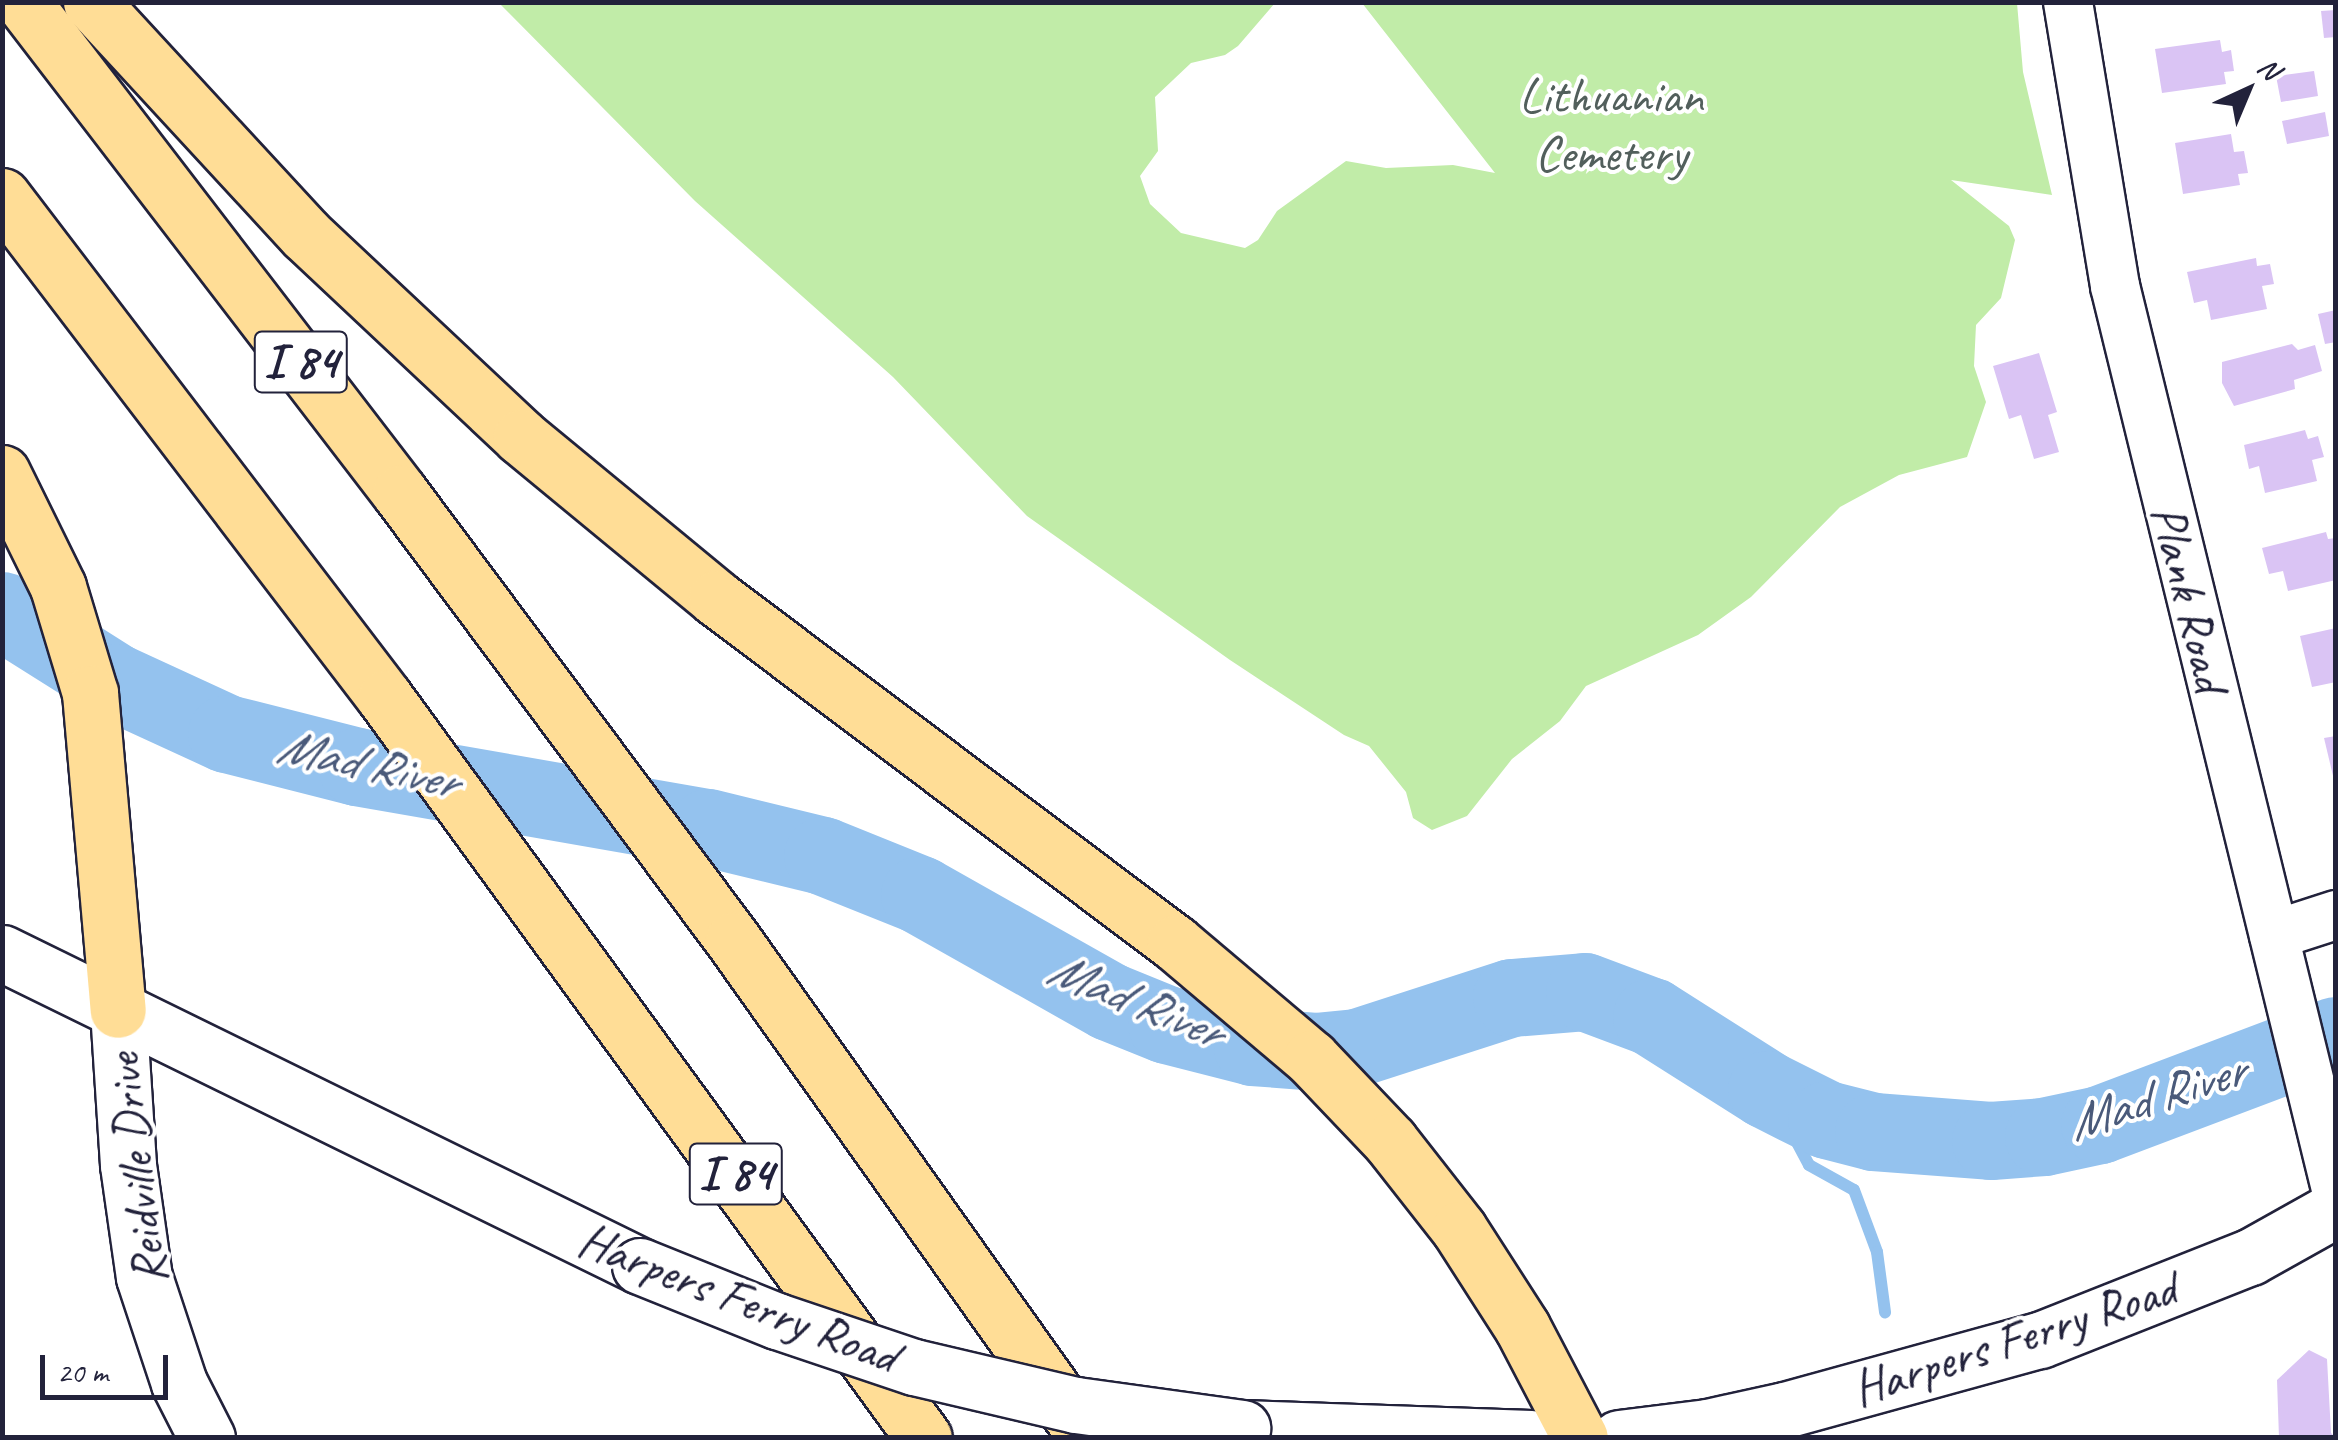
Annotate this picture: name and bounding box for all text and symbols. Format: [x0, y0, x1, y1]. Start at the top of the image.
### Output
north arrow [2198, 40, 2298, 140]
text: N [2251, 49, 2288, 87]
park label: Lithuanian Cemetery [1519, 65, 1703, 182]
road number: I 84 [254, 319, 348, 405]
street label: Plank Road [2137, 498, 2241, 698]
water label: Mad River [270, 714, 464, 814]
water label: Mad River [1038, 937, 1232, 1063]
water label: Mad River [2059, 1039, 2253, 1155]
street label: Reidville Drive [92, 1050, 180, 1288]
road number: I 84 [688, 1131, 784, 1217]
street label: Harpers Ferry Road [570, 1210, 906, 1386]
street label: Harpers Ferry Road [1844, 1258, 2184, 1420]
scale bar [45, 1335, 172, 1397]
text: 20 m [57, 1353, 108, 1391]

